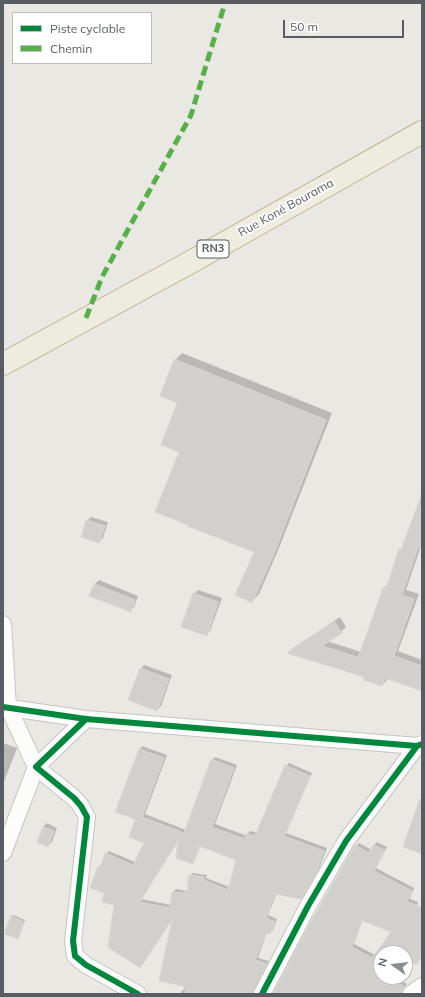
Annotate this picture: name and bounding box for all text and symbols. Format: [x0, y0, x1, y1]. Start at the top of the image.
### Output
legend [12, 12, 152, 64]
scale bar [285, 12, 406, 38]
text: 50 m [290, 19, 318, 34]
text: Piste cyclable [50, 21, 125, 36]
text: Chemin [50, 41, 92, 56]
street label: Rue Koné Bourama [236, 176, 336, 240]
road number: RN3 [197, 240, 229, 258]
north arrow [373, 945, 413, 985]
text: N [375, 957, 390, 968]

